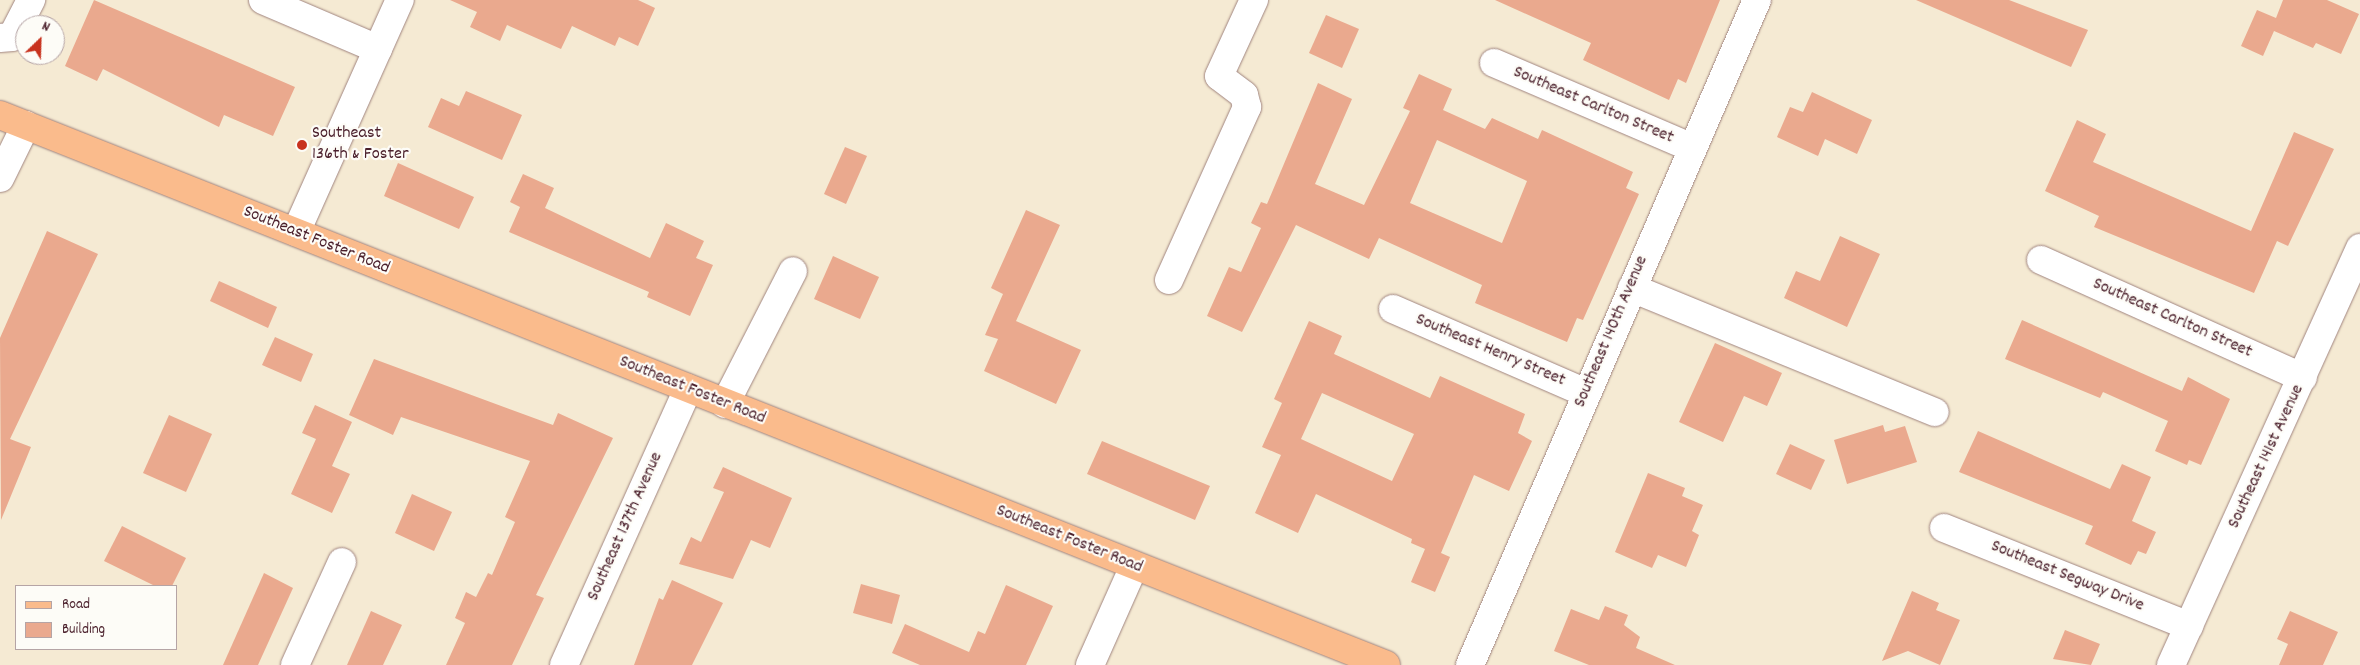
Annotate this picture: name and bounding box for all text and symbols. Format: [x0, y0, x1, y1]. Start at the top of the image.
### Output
north arrow [15, 15, 65, 65]
text: N [38, 17, 53, 38]
street label: Southeast Carlton Street [1509, 62, 1677, 150]
place label: Southeast 136th & Foster [312, 124, 409, 166]
marker: Southeast 136th & Foster [296, 139, 308, 151]
street label: Southeast Foster Road [240, 202, 392, 280]
street label: Southeast 140th Avenue [1570, 253, 1654, 411]
street label: Southeast Carlton Street [2089, 274, 2255, 364]
street label: Southeast Henry Street [1412, 310, 1568, 392]
street label: Southeast Foster Road [616, 352, 768, 430]
street label: Southeast 141st Avenue [2224, 382, 2310, 532]
street label: Southeast 137th Avenue [584, 449, 668, 605]
street label: Southeast Foster Road [993, 501, 1145, 579]
street label: Southeast Segway Drive [1987, 536, 2147, 618]
legend [15, 585, 178, 650]
text: Road [62, 594, 90, 616]
text: Building [62, 619, 105, 641]

